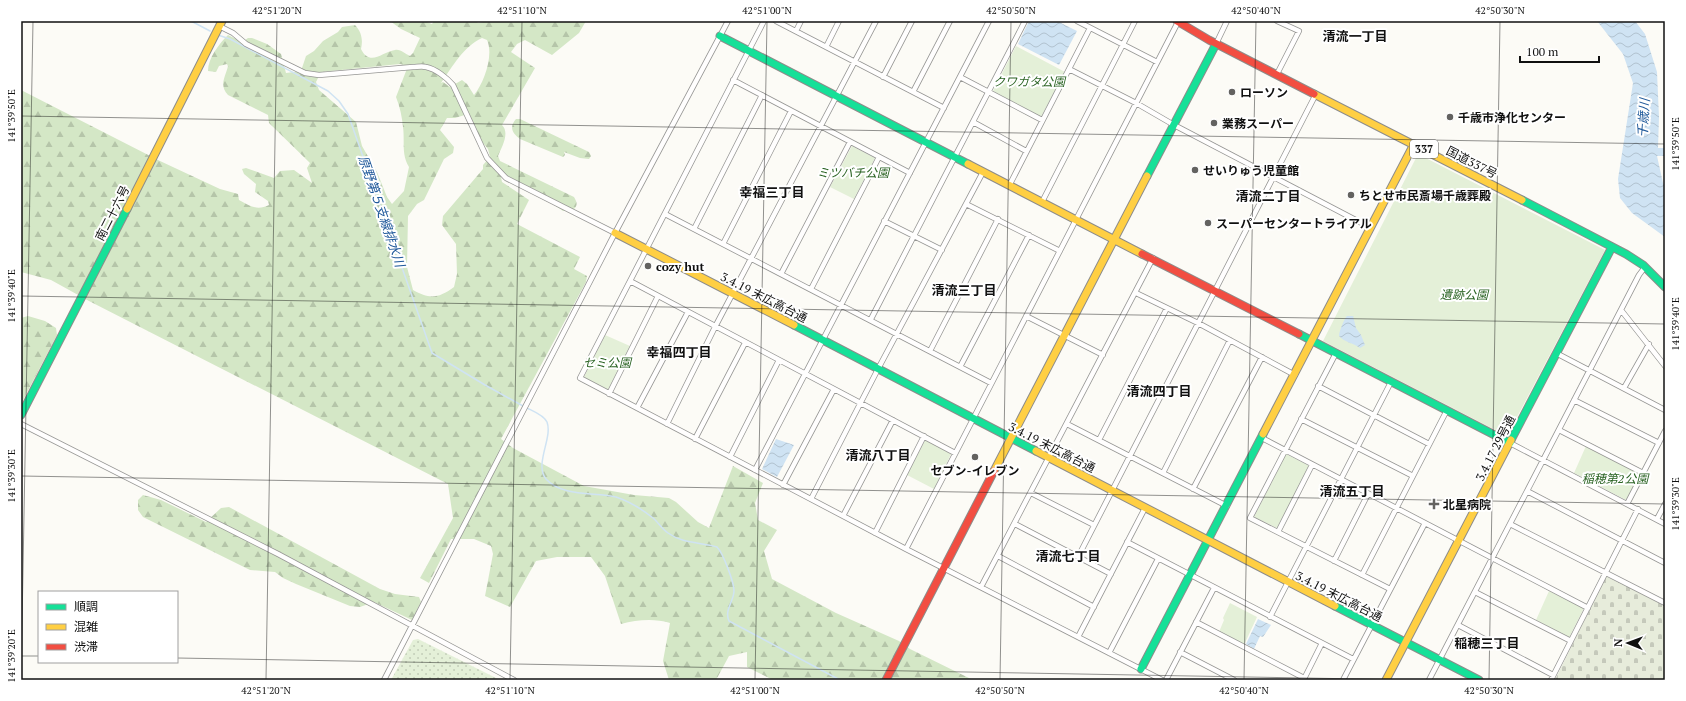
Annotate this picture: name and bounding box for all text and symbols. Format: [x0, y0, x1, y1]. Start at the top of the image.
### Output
text: 42°51'20"N [252, 4, 302, 17]
text: 42°51'10"N [497, 4, 547, 17]
text: 42°51'00"N [742, 4, 792, 17]
text: 42°50'50"N [986, 4, 1036, 17]
text: 42°50'40"N [1231, 4, 1281, 17]
text: 42°50'30"N [1475, 4, 1525, 17]
district label: 清流一丁目 [1322, 27, 1388, 45]
scale bar [1520, 38, 1599, 64]
text: 100 m [1526, 44, 1559, 59]
park label: クワガタ公園 [993, 74, 1067, 89]
place label: ローソン [1240, 85, 1288, 100]
marker: ローソン [1227, 87, 1237, 97]
text: 141°39'50"E [5, 89, 18, 143]
water label: 千歳川 [1633, 96, 1653, 138]
place label: 千歳市浄化センター [1458, 110, 1566, 125]
marker: 千歳市浄化センター [1445, 112, 1455, 122]
place label: 業務スーパー [1222, 116, 1294, 131]
text: 141°39'50"E [1669, 117, 1682, 171]
marker: 業務スーパー [1209, 118, 1219, 128]
road number: 337 [1410, 140, 1438, 158]
street label: 国道337号 [1444, 143, 1500, 181]
water label: 原野第５支線排水川 [354, 153, 410, 271]
place label: せいりゅう児童館 [1203, 163, 1299, 178]
park label: ミツバチ公園 [817, 165, 891, 180]
marker: せいりゅう児童館 [1190, 165, 1200, 175]
street label: 南二十六号 [92, 183, 132, 243]
district label: 幸福三丁目 [739, 183, 805, 201]
district label: 清流二丁目 [1235, 187, 1301, 205]
place label: ちとせ市民斎場千歳葬殿 [1359, 188, 1491, 203]
marker: ちとせ市民斎場千歳葬殿 [1346, 190, 1356, 200]
place label: スーパーセンタートライアル [1216, 216, 1372, 231]
marker: スーパーセンタートライアル [1203, 218, 1213, 228]
place label: cozy hut [656, 259, 704, 274]
marker: cozy hut [643, 261, 653, 271]
text: 141°39'40"E [5, 269, 18, 323]
street label: 3.4.19 末広高台通 [718, 269, 810, 325]
district label: 清流三丁目 [931, 281, 997, 299]
park label: 遺跡公園 [1440, 287, 1490, 302]
text: 141°39'40"E [1669, 297, 1682, 351]
district label: 幸福四丁目 [646, 343, 712, 361]
park label: セミ公園 [583, 355, 633, 370]
district label: 清流四丁目 [1126, 382, 1192, 400]
street label: 3.4.17 29号通 [1472, 413, 1518, 483]
street label: 3.4.19 末広高台通 [1006, 419, 1098, 475]
district label: 清流八丁目 [845, 446, 911, 464]
text: 141°39'30"E [5, 449, 18, 503]
marker: セブン-イレブン [970, 452, 980, 462]
place label: セブン-イレブン [931, 463, 1019, 478]
park label: 稲穂第2公園 [1582, 471, 1650, 486]
text: 141°39'30"E [1669, 477, 1682, 531]
district label: 清流五丁目 [1319, 482, 1385, 500]
place label: 北星病院 [1443, 497, 1491, 512]
marker: 北星病院 [1428, 498, 1440, 510]
district label: 清流七丁目 [1035, 547, 1101, 565]
street label: 3.4.19 末広高台通 [1293, 568, 1385, 624]
legend [38, 591, 178, 663]
text: 順調 [74, 599, 98, 614]
text: 混雑 [74, 619, 98, 634]
north arrow [1608, 623, 1648, 663]
text: 141°39'20"E [5, 629, 18, 683]
district label: 稲穂三丁目 [1454, 634, 1520, 652]
text: N [1611, 638, 1625, 647]
text: 渋滞 [74, 639, 98, 654]
text: 42°51'20"N [241, 684, 291, 697]
text: 42°51'10"N [485, 684, 535, 697]
text: 42°51'00"N [730, 684, 780, 697]
text: 42°50'50"N [975, 684, 1025, 697]
text: 42°50'40"N [1219, 684, 1269, 697]
text: 42°50'30"N [1464, 684, 1514, 697]

